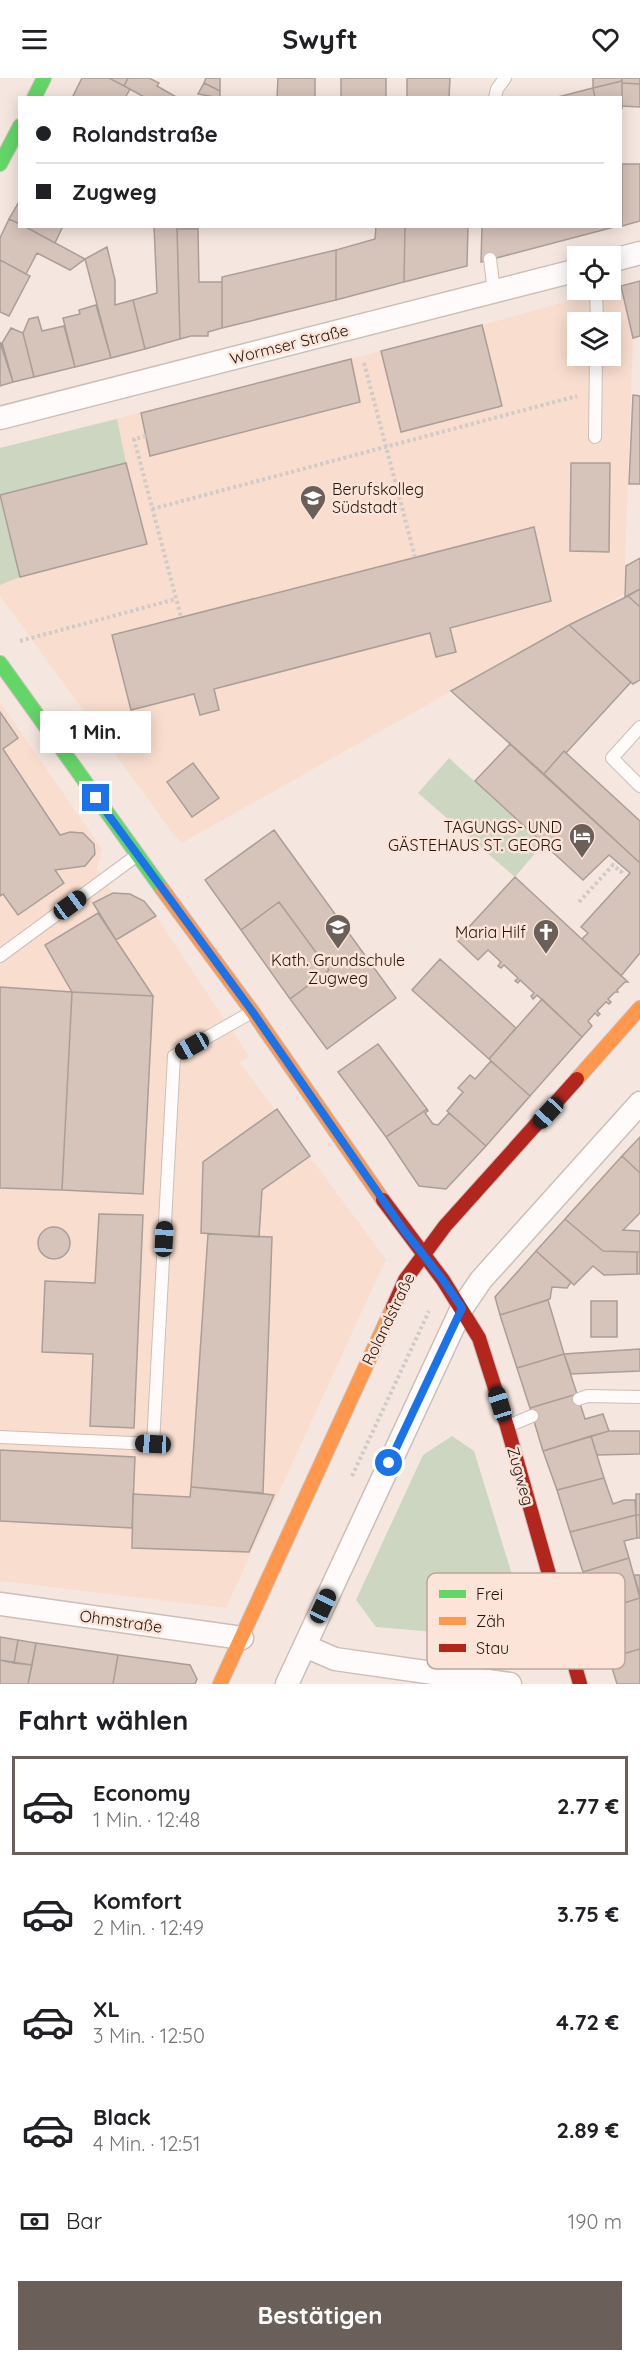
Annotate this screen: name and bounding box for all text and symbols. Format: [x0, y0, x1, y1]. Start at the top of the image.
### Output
text: Swyft [282, 22, 358, 56]
icon: menu [18, 23, 51, 56]
icon: heart [589, 23, 622, 56]
text: Rolandstraße [72, 120, 218, 148]
text: Zugweg [72, 178, 157, 206]
map controls [567, 246, 621, 366]
button: locate [567, 246, 621, 300]
button: layers [567, 312, 621, 366]
street label: Wormser Straße [228, 320, 350, 368]
place label: Berufskolleg Südstadt [332, 479, 424, 517]
school or university icon: Berufskolleg Südstadt [298, 483, 328, 521]
callout: 1 Min. [40, 711, 152, 753]
text: 1 Min. [70, 719, 121, 744]
route end [82, 784, 109, 811]
place label: TAGUNGS- UND GÄSTEHAUS ST. GEORG [388, 817, 562, 855]
hotel icon: TAGUNGS- UND GÄSTEHAUS ST. GEORG [567, 821, 597, 859]
car [50, 887, 90, 923]
school or university icon: Kath. Grundschule Zugweg [323, 912, 353, 950]
church icon: Maria Hilf [531, 917, 561, 955]
place label: Maria Hilf [455, 922, 526, 942]
place label: Kath. Grundschule Zugweg [271, 950, 405, 988]
car [172, 1029, 212, 1063]
car [529, 1094, 567, 1132]
car [154, 1221, 174, 1257]
street label: Rolandstraße [357, 1270, 419, 1368]
car [486, 1384, 514, 1424]
car [135, 1434, 171, 1454]
street label: Zugweg [503, 1444, 539, 1508]
route start [375, 1449, 402, 1476]
legend [427, 1573, 625, 1669]
text: Frei [476, 1584, 503, 1604]
car [307, 1586, 339, 1626]
street label: Ohmstraße [78, 1605, 164, 1637]
text: Zäh [476, 1611, 505, 1631]
text: Stau [476, 1638, 509, 1658]
text: Fahrt wählen [18, 1703, 188, 1737]
icon: car [21, 1779, 75, 1833]
text: Economy [93, 1779, 191, 1807]
text: 2.77 € [557, 1792, 619, 1820]
text: 1 Min. · 12:48 [93, 1807, 200, 1832]
icon: car [21, 1887, 75, 1941]
text: Komfort [93, 1887, 182, 1915]
text: 3.75 € [557, 1900, 619, 1928]
text: 2 Min. · 12:49 [93, 1915, 204, 1940]
icon: car [21, 1995, 75, 2049]
text: XL [93, 1995, 120, 2023]
text: 4.72 € [556, 2008, 619, 2036]
text: 3 Min. · 12:50 [93, 2023, 205, 2048]
icon: car [21, 2103, 75, 2157]
text: Black [93, 2103, 151, 2131]
text: 2.89 € [556, 2116, 619, 2144]
text: 4 Min. · 12:51 [93, 2131, 200, 2156]
icon: cash [18, 2205, 51, 2238]
text: Bar [66, 2207, 102, 2235]
text: 190 m [568, 2209, 622, 2234]
button: Bestätigen [18, 2281, 622, 2350]

